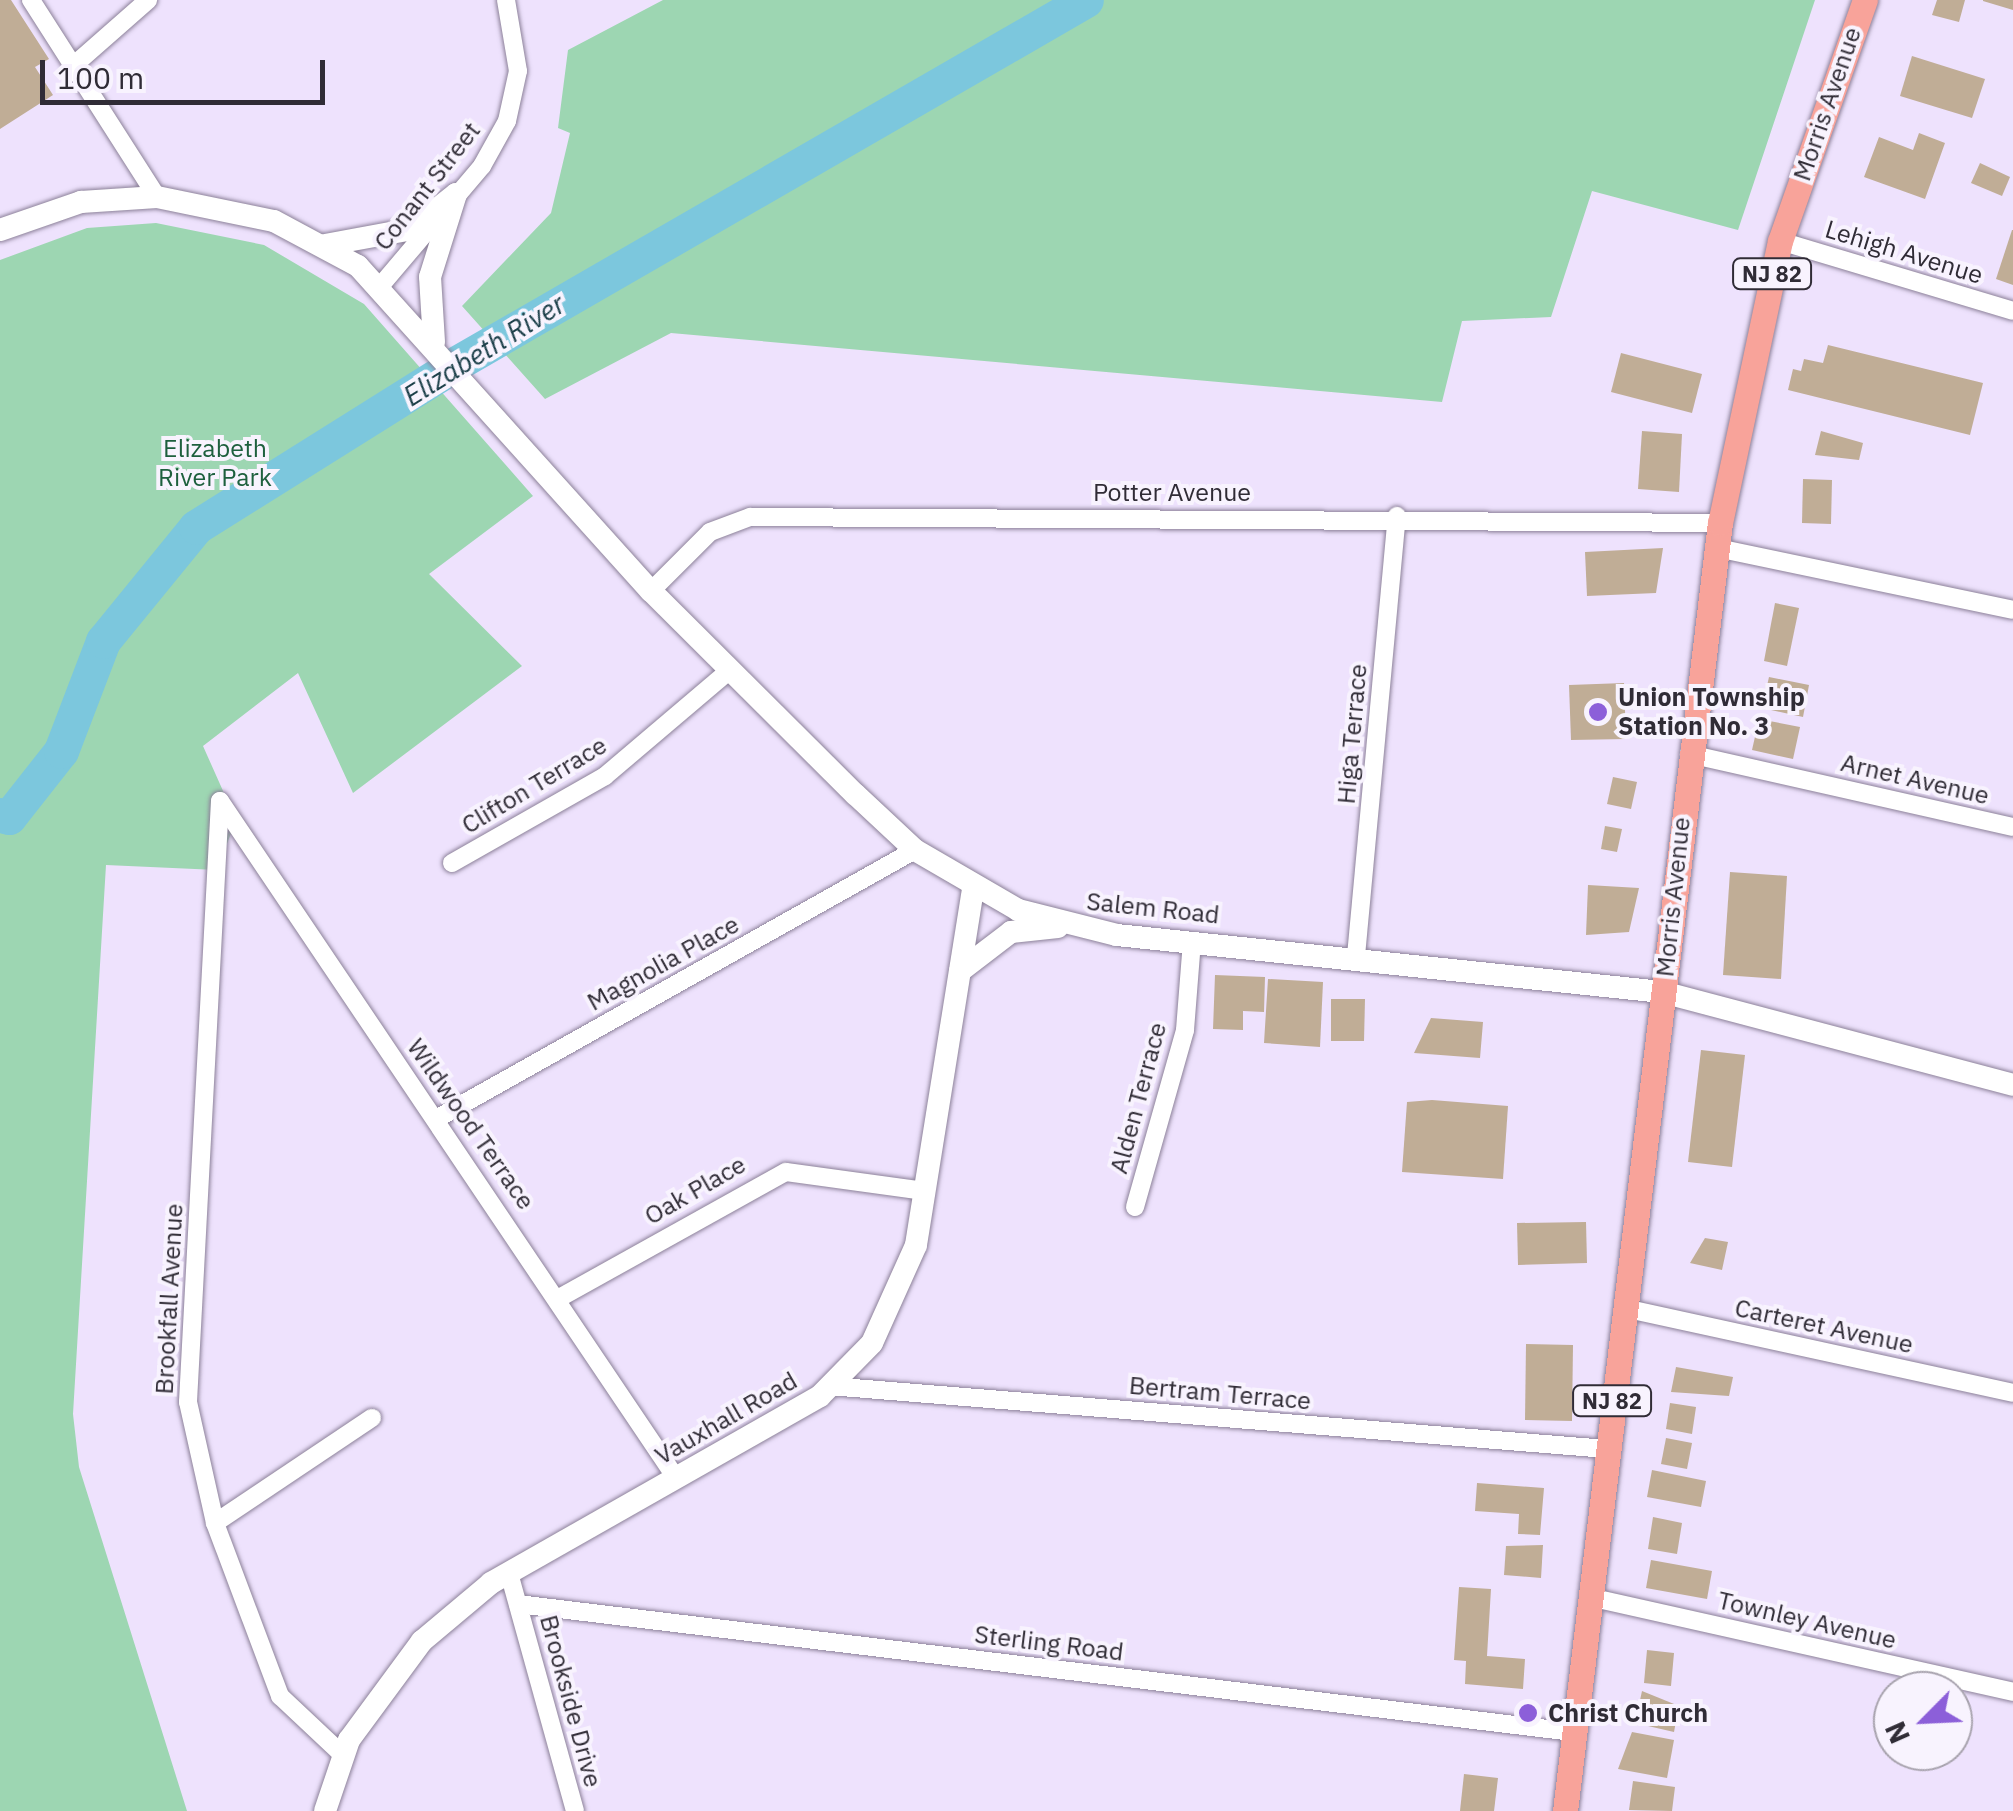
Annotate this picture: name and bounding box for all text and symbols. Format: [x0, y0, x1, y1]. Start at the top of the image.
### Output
street label: Morris Avenue [1787, 23, 1867, 185]
scale bar [45, 40, 330, 102]
text: 100 m [57, 58, 144, 97]
street label: Conant Street [368, 116, 486, 256]
street label: Lehigh Avenue [1822, 214, 1986, 290]
road number: NJ 82 [1732, 257, 1812, 291]
water label: Elizabeth River [397, 287, 571, 413]
park label: Elizabeth River Park [158, 434, 272, 493]
street label: Potter Avenue [1093, 477, 1251, 507]
street label: Higa Terrace [1331, 663, 1373, 805]
place label: Union Township Station No. 3 [1618, 683, 1805, 742]
marker: Union Township Station No. 3 [1587, 701, 1609, 723]
street label: Clifton Terrace [456, 730, 612, 840]
street label: Arnet Avenue [1838, 747, 1992, 811]
street label: Morris Avenue [1650, 816, 1696, 978]
street label: Salem Road [1085, 886, 1221, 930]
street label: Magnolia Place [582, 909, 744, 1017]
street label: Alden Terrace [1103, 1019, 1173, 1177]
street label: Wildwood Terrace [401, 1033, 541, 1215]
street label: Oak Place [639, 1149, 751, 1231]
street label: Brookfall Avenue [149, 1203, 189, 1395]
street label: Carteret Avenue [1732, 1292, 1916, 1360]
street label: Vauxhall Road [650, 1365, 802, 1471]
street label: Bertram Terrace [1128, 1370, 1312, 1416]
road number: NJ 82 [1572, 1384, 1652, 1418]
street label: Townley Avenue [1715, 1585, 1899, 1655]
street label: Brookside Drive [534, 1612, 608, 1790]
street label: Sterling Road [973, 1619, 1125, 1667]
north arrow [1873, 1671, 1973, 1771]
place label: Christ Church [1548, 1698, 1708, 1728]
marker: Christ Church [1517, 1702, 1539, 1724]
text: N [1876, 1716, 1918, 1749]

